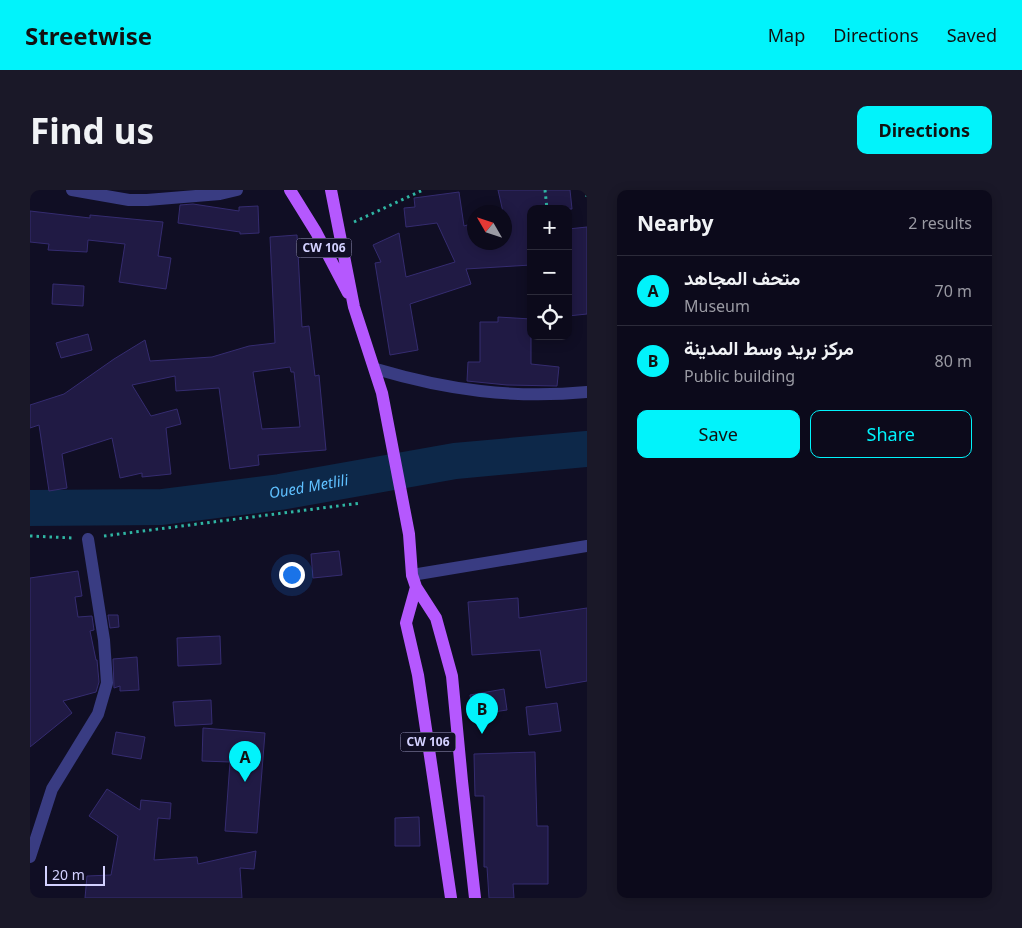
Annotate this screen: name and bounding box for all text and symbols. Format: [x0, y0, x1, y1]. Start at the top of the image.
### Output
text: Streetwise [25, 19, 152, 52]
text: Map [768, 23, 805, 47]
text: Directions [833, 23, 919, 47]
text: Saved [947, 23, 997, 47]
button: Directions [857, 106, 992, 154]
text: Find us [30, 107, 154, 154]
north arrow [467, 205, 512, 250]
map controls [527, 205, 572, 340]
button: + [527, 205, 572, 250]
text: Nearby [637, 209, 713, 237]
text: 2 results [908, 212, 972, 234]
road number: CW 106 [296, 238, 352, 258]
button: − [527, 250, 572, 295]
text: متحف المجاهد [684, 265, 800, 291]
text: A [647, 280, 659, 302]
text: 70 m [935, 280, 972, 302]
button: locate [527, 295, 572, 340]
text: Museum [684, 295, 750, 317]
text: مركز بريد وسط المدينة [684, 335, 854, 361]
text: B [648, 350, 658, 372]
text: 80 m [935, 350, 972, 372]
text: Public building [684, 365, 795, 387]
button: Save [637, 410, 800, 458]
button: Share [810, 410, 972, 458]
water label: Oued Metlili [268, 469, 351, 502]
your location [279, 562, 305, 588]
pin: B [466, 693, 498, 734]
road number: CW 106 [400, 732, 456, 752]
pin: A [229, 741, 261, 782]
scale bar [45, 863, 105, 886]
text: 20 m [52, 865, 85, 884]

